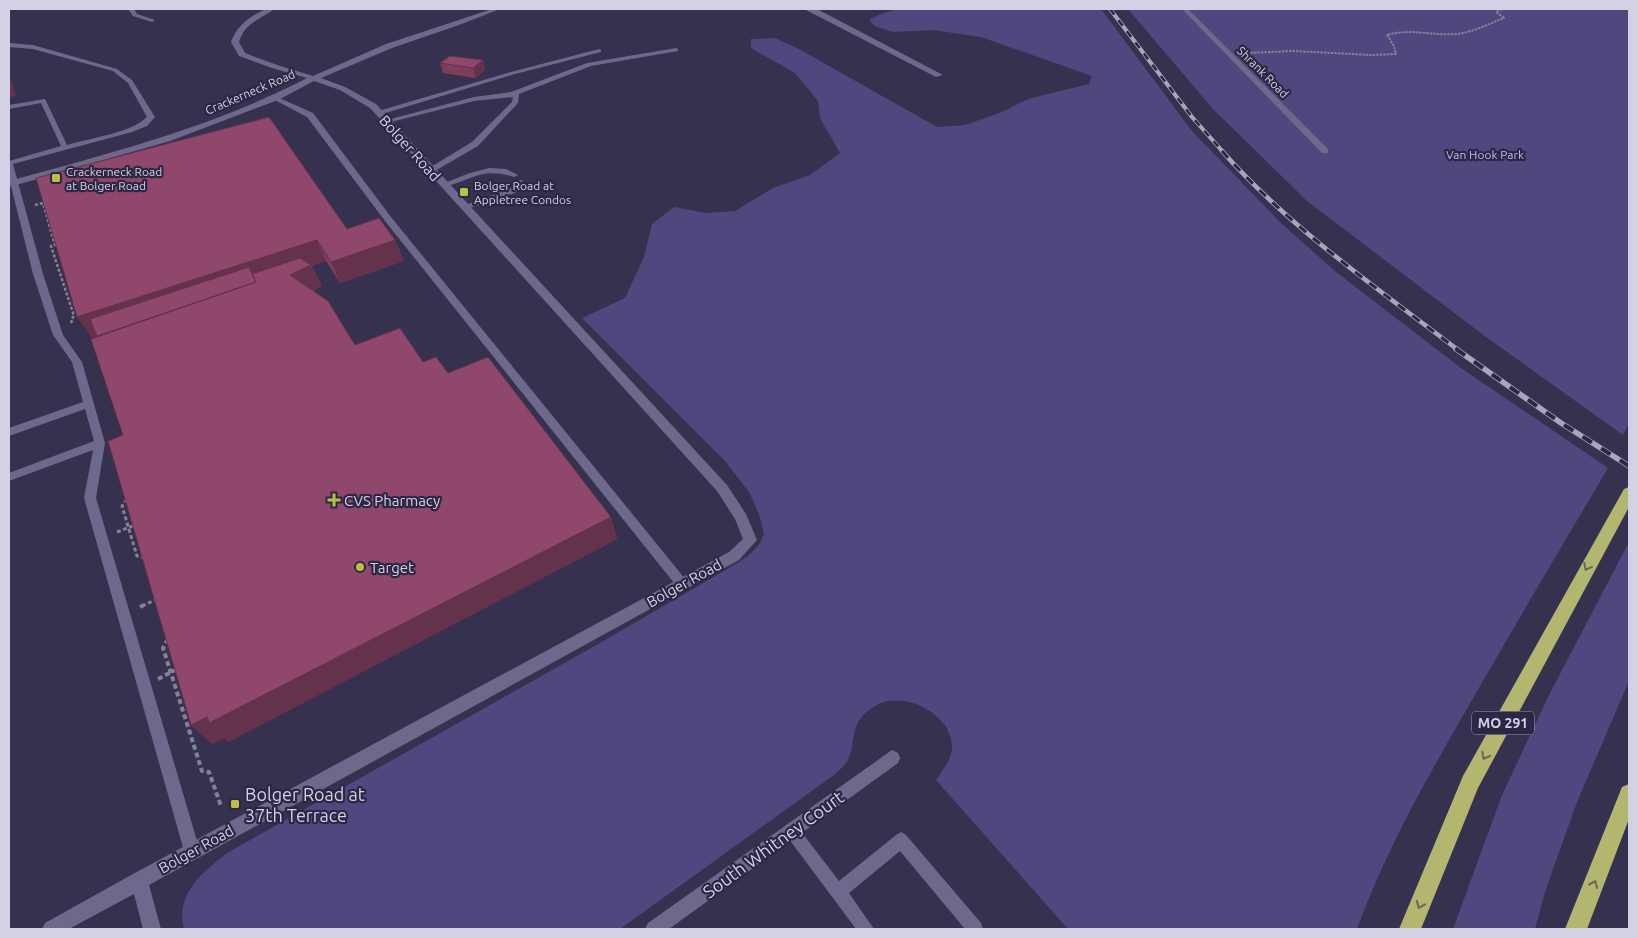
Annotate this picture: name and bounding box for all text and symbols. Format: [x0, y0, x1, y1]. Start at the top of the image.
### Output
street label: Shrank Road [1235, 44, 1291, 100]
street label: Crackerneck Road [203, 67, 297, 117]
street label: Bolger Road [376, 112, 444, 184]
park label: Van Hook Park [1446, 148, 1524, 161]
place label: Crackerneck Road at Bolger Road [66, 165, 162, 192]
marker: Crackerneck Road at Bolger Road [50, 172, 62, 184]
place label: Bolger Road at Appletree Condos [474, 179, 571, 206]
marker: Bolger Road at Appletree Condos [458, 186, 470, 198]
place label: CVS Pharmacy [344, 492, 440, 509]
marker: CVS Pharmacy [328, 494, 340, 506]
street label: Bolger Road [644, 555, 724, 611]
place label: Target [370, 559, 414, 576]
marker: Target [354, 561, 366, 573]
one-way arrow [1583, 562, 1593, 571]
road number: MO 291 [1472, 711, 1534, 734]
one-way arrow [1481, 751, 1491, 760]
place label: Bolger Road at 37th Terrace [245, 784, 365, 825]
street label: South Whitney Court [699, 786, 847, 902]
marker: Bolger Road at 37th Terrace [229, 798, 241, 810]
street label: Bolger Road [156, 821, 236, 877]
one-way arrow [1588, 880, 1598, 889]
one-way arrow [1416, 900, 1427, 909]

